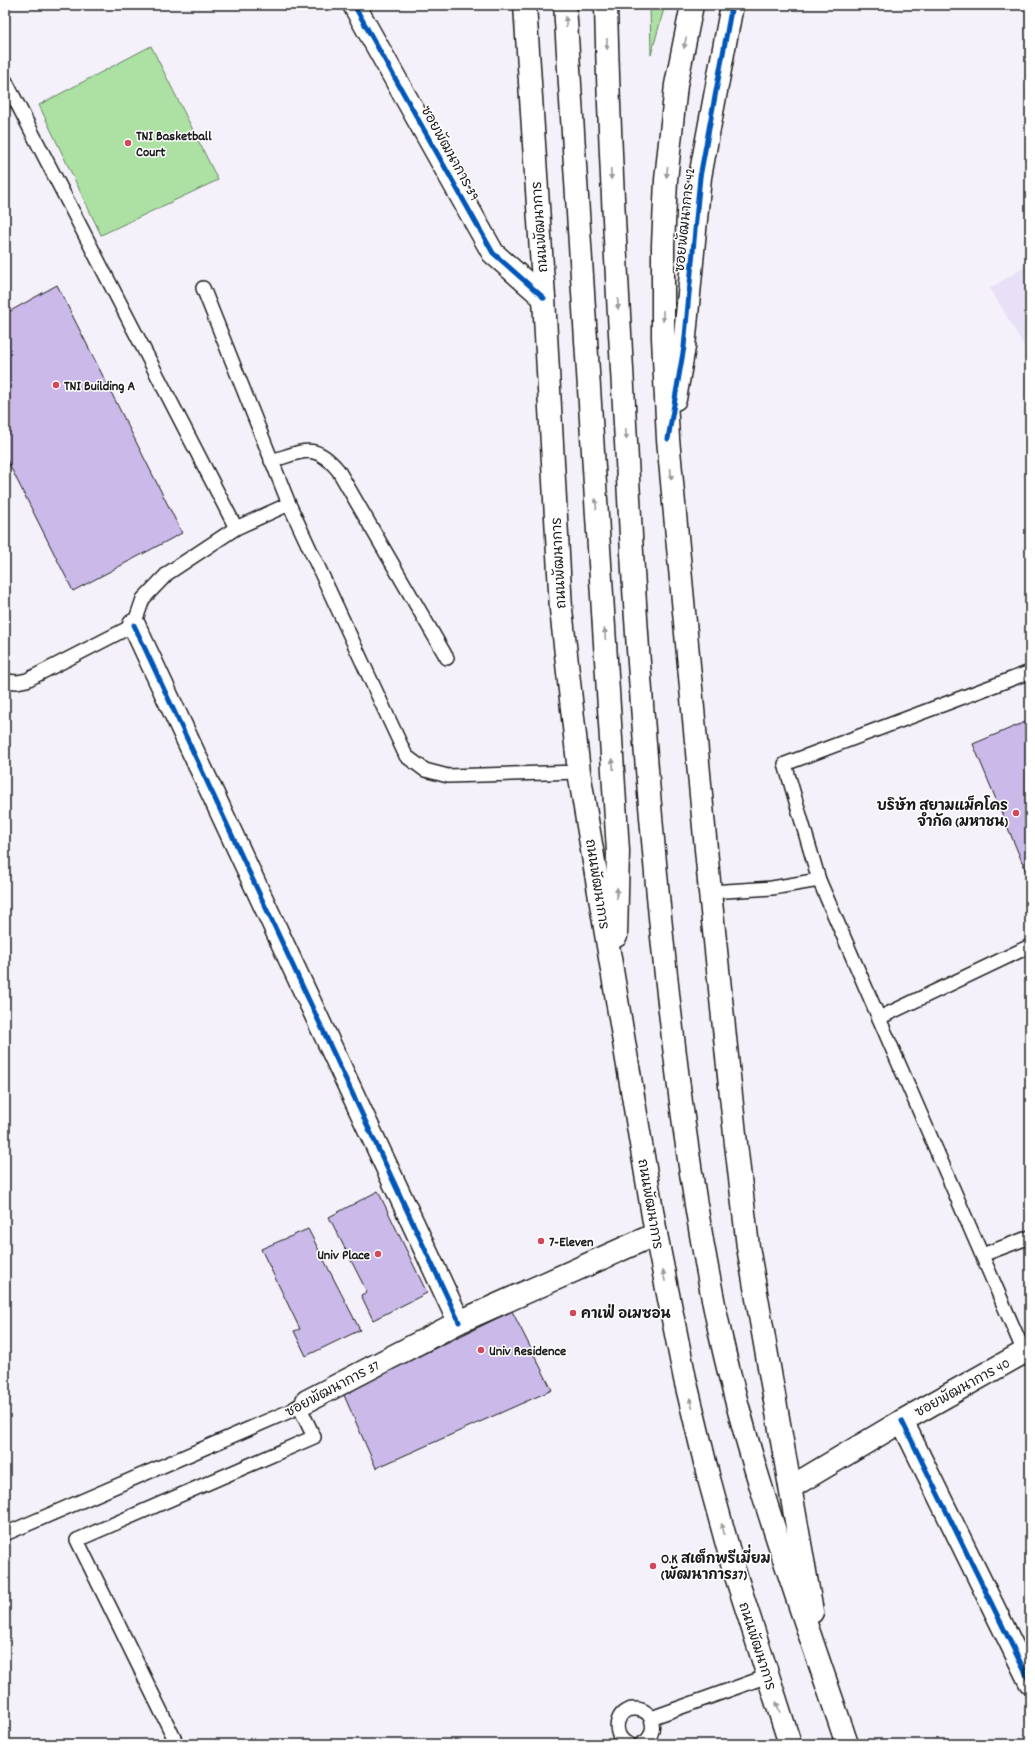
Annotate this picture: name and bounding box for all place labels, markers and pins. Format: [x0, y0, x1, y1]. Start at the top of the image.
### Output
place label: TNI Basketball Court [136, 127, 212, 163]
marker: TNI Basketball Court [123, 138, 133, 148]
place label: TNI Building A [64, 377, 136, 397]
marker: TNI Building A [51, 380, 61, 390]
place label: บริษัท สยามแม็คโคร จำกัด (มหาชน) [877, 795, 1008, 833]
marker: บริษัท สยามแม็คโคร จำกัด (มหาชน) [1011, 808, 1021, 818]
place label: 7-Eleven [549, 1233, 594, 1253]
marker: 7-Eleven [536, 1236, 546, 1246]
place label: Univ Place [317, 1246, 370, 1266]
marker: Univ Place [373, 1249, 383, 1259]
place label: คาเฟ่ อเมซอน [581, 1303, 671, 1325]
marker: คาเฟ่ อเมซอน [568, 1308, 578, 1318]
place label: Univ Residence [489, 1342, 566, 1362]
marker: Univ Residence [476, 1345, 486, 1355]
place label: O.K สเต็กพรีเมี่ยม (พัฒนาการ37) [661, 1544, 771, 1586]
marker: O.K สเต็กพรีเมี่ยม (พัฒนาการ37) [648, 1561, 658, 1571]

